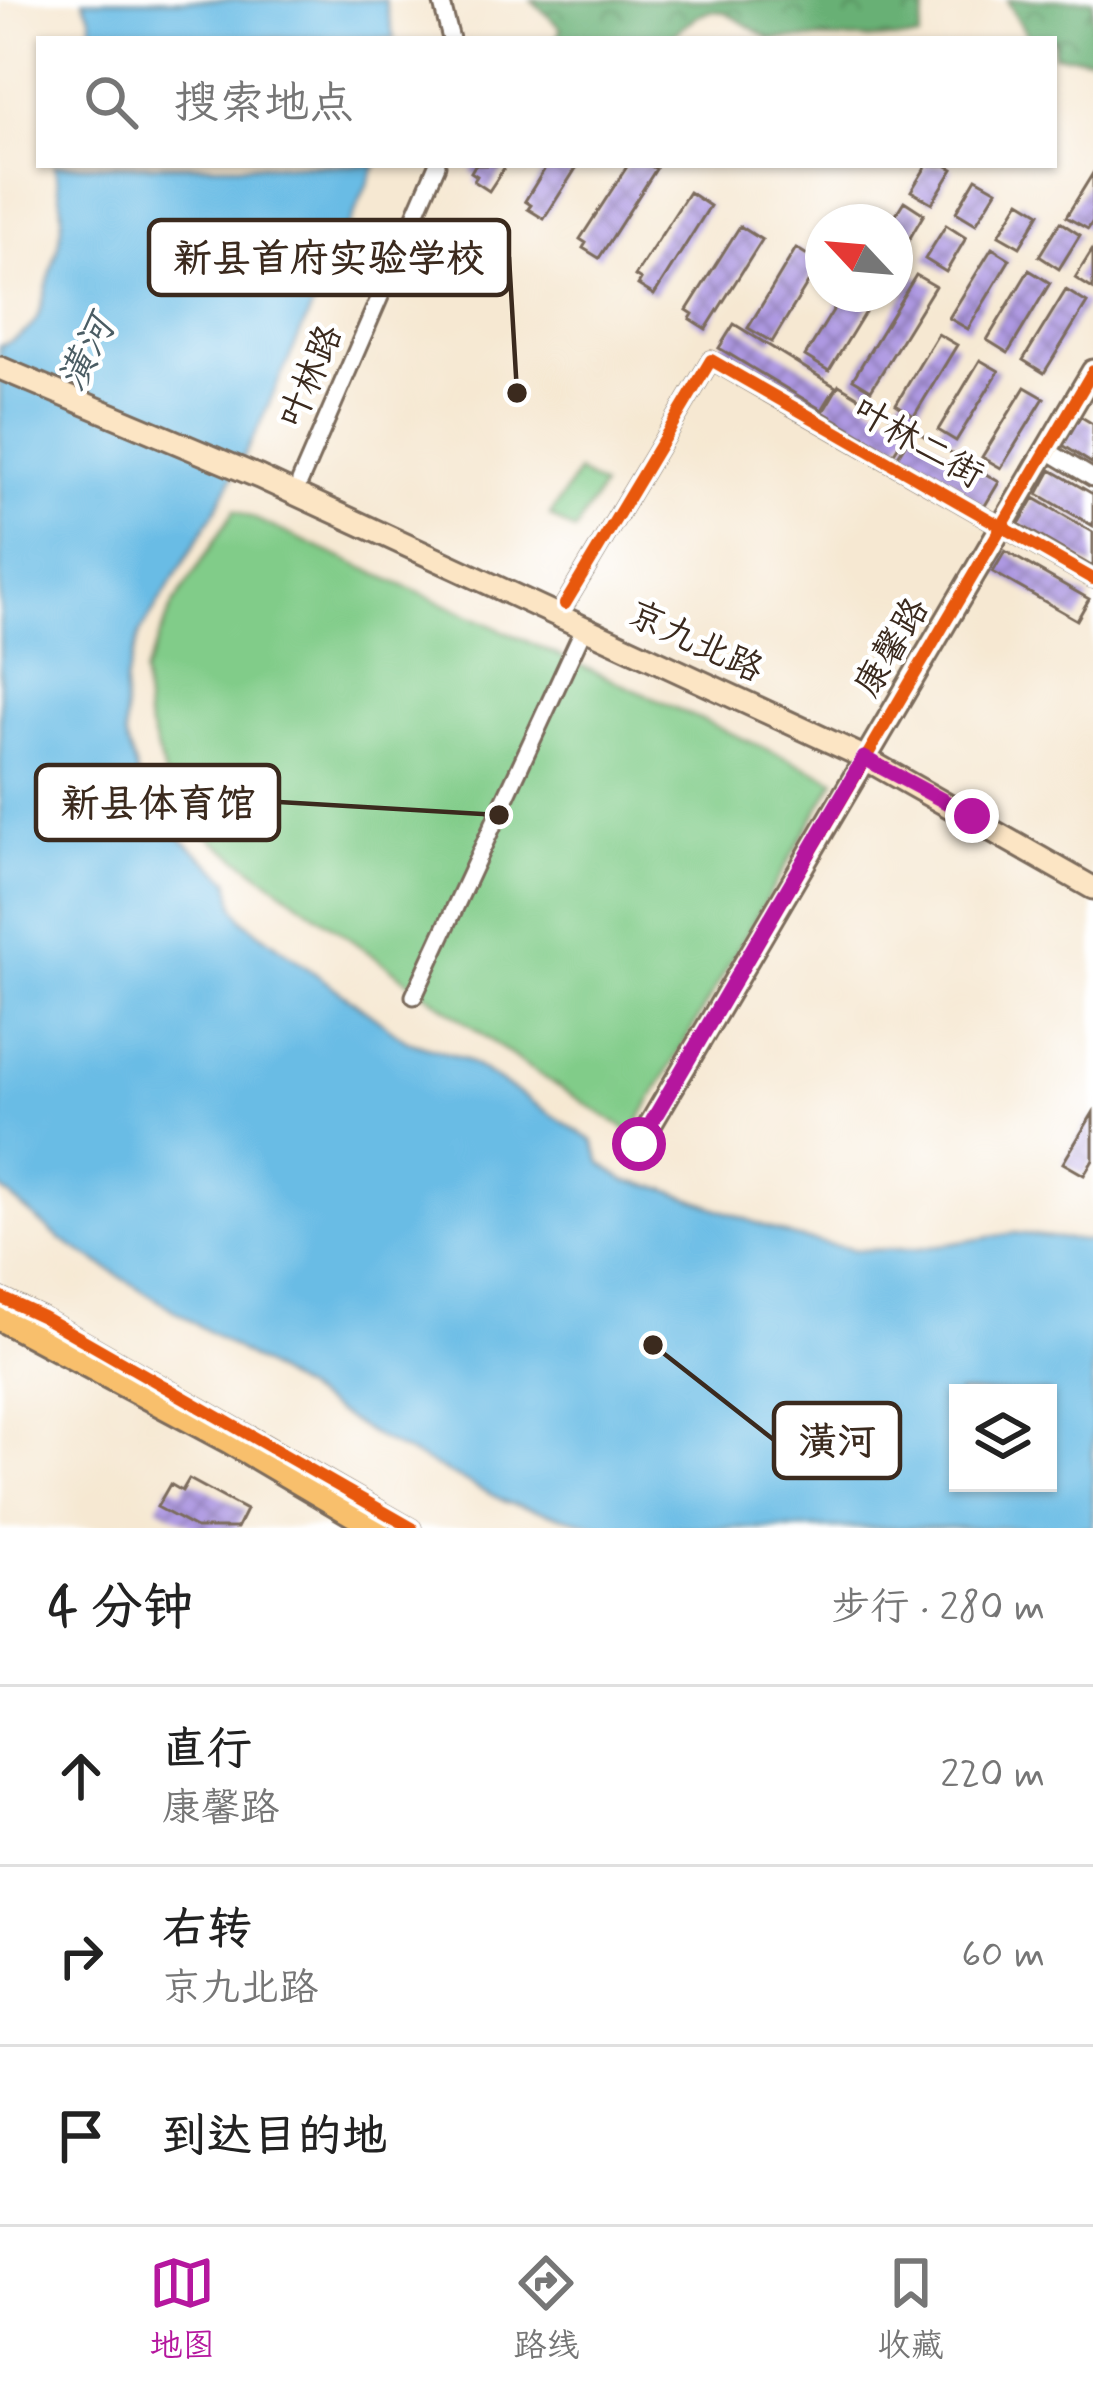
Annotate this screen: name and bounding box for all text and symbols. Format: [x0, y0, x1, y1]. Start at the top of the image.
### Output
search box [36, 36, 1057, 168]
icon: search [78, 69, 144, 135]
text: 搜索地点 [174, 75, 354, 134]
north arrow [805, 204, 913, 312]
callout: 新县首府实验学校 [149, 220, 509, 295]
text: 新县首府实验学校 [173, 235, 485, 286]
water label: 潢河 [48, 302, 131, 400]
street label: 叶林路 [269, 318, 355, 436]
street label: 叶林二街 [843, 388, 991, 500]
street label: 康馨路 [845, 590, 941, 706]
street label: 京九北路 [620, 591, 770, 695]
callout: 新县体育馆 [36, 765, 279, 840]
text: 新县体育馆 [60, 780, 256, 831]
route end [945, 789, 999, 843]
route start [612, 1117, 666, 1171]
map controls [949, 1384, 1057, 1492]
button: layers [949, 1384, 1057, 1492]
callout: 潢河 [774, 1403, 900, 1478]
text: 潢河 [798, 1418, 876, 1469]
text: 4 分钟 [48, 1576, 193, 1642]
text: 步行 · 280 m [832, 1583, 1045, 1634]
text: 直行 [162, 1721, 252, 1780]
icon: ahead [48, 1743, 114, 1809]
text: 220 m [940, 1750, 1045, 1801]
text: 康馨路 [162, 1784, 279, 1835]
text: 右转 [162, 1901, 252, 1960]
icon: right [48, 1923, 114, 1989]
text: 60 m [961, 1930, 1045, 1981]
text: 京九北路 [162, 1964, 318, 2015]
icon: arrive [48, 2103, 114, 2169]
text: 到达目的地 [162, 2108, 387, 2167]
tab: 地图 [149, 2250, 215, 2369]
tab: 路线 [513, 2250, 579, 2369]
tab: 收藏 [878, 2250, 944, 2369]

